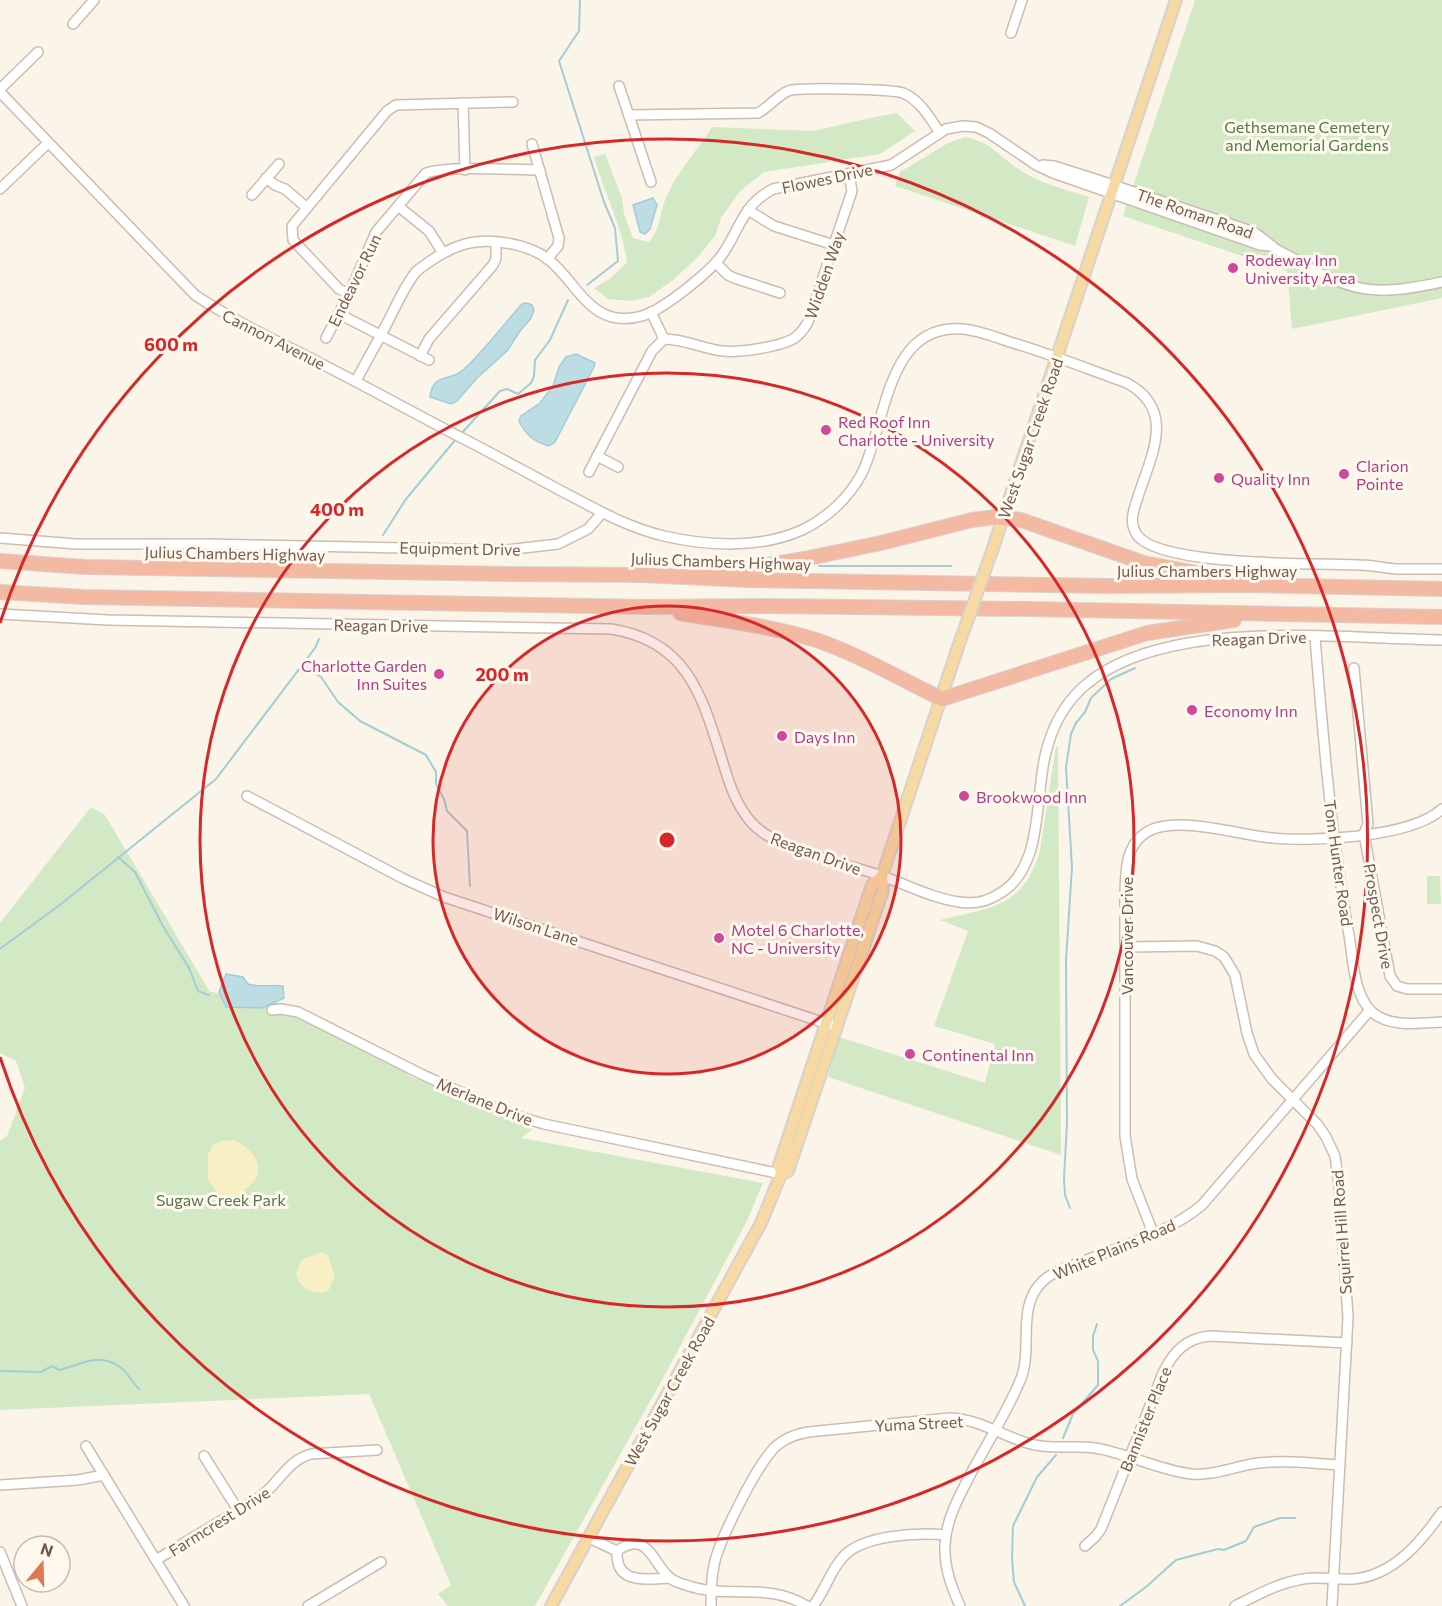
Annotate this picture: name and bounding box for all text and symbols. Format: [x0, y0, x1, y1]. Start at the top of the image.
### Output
park label: Gethsemane Cemetery and Memorial Gardens [1224, 117, 1390, 154]
street label: Flowes Drive [780, 159, 874, 197]
street label: The Roman Road [1134, 184, 1256, 242]
street label: Widden Way [800, 229, 848, 321]
street label: Endeavor Run [323, 231, 385, 329]
place label: Rodeway Inn University Area [1245, 250, 1356, 287]
marker: Rodeway Inn University Area [1226, 261, 1240, 275]
street label: Cannon Avenue [219, 305, 329, 373]
text: 600 m [144, 333, 198, 355]
street label: West Sugar Creek Road [994, 355, 1066, 521]
place label: Red Roof Inn Charlotte - University [838, 412, 994, 449]
marker: Red Roof Inn Charlotte - University [819, 423, 833, 437]
place label: Clarion Pointe [1356, 456, 1409, 493]
marker: Clarion Pointe [1337, 467, 1351, 481]
place label: Quality Inn [1231, 469, 1310, 488]
marker: Quality Inn [1212, 471, 1226, 485]
text: 400 m [310, 498, 364, 520]
street label: Equipment Drive [399, 537, 521, 559]
street label: Julius Chambers Highway [144, 542, 326, 564]
street label: Julius Chambers Highway [630, 548, 812, 574]
street label: Julius Chambers Highway [1117, 561, 1297, 580]
street label: Reagan Drive [333, 615, 429, 635]
street label: Reagan Drive [1211, 627, 1307, 649]
place label: Charlotte Garden Inn Suites [301, 656, 427, 693]
text: 200 m [475, 663, 529, 685]
marker: Charlotte Garden Inn Suites [432, 667, 446, 681]
place label: Economy Inn [1204, 701, 1298, 720]
marker: Economy Inn [1185, 703, 1199, 717]
place label: Days Inn [794, 727, 855, 746]
marker: Days Inn [775, 729, 789, 743]
place label: Brookwood Inn [976, 787, 1087, 806]
marker: Brookwood Inn [957, 789, 971, 803]
street label: Tom Hunter Road [1321, 799, 1357, 927]
street label: Reagan Drive [768, 828, 864, 878]
centre of rings [657, 830, 677, 850]
street label: Prospect Drive [1360, 862, 1398, 970]
street label: Vancouver Drive [1117, 877, 1136, 995]
street label: Wilson Lane [491, 903, 581, 949]
place label: Motel 6 Charlotte, NC - University [731, 920, 864, 957]
marker: Motel 6 Charlotte, NC - University [712, 931, 726, 945]
place label: Continental Inn [922, 1045, 1034, 1064]
marker: Continental Inn [903, 1047, 917, 1061]
street label: Merlane Drive [434, 1073, 536, 1129]
street label: Squirrel Hill Road [1327, 1169, 1355, 1295]
park label: Sugaw Creek Park [156, 1190, 286, 1209]
street label: White Plains Road [1050, 1215, 1178, 1283]
street label: West Sugar Creek Road [620, 1313, 718, 1469]
street label: Bannister Place [1115, 1364, 1175, 1474]
street label: Yuma Street [874, 1411, 964, 1435]
street label: Farmcrest Drive [165, 1482, 273, 1560]
north arrow [12, 1534, 72, 1594]
text: N [38, 1538, 56, 1560]

